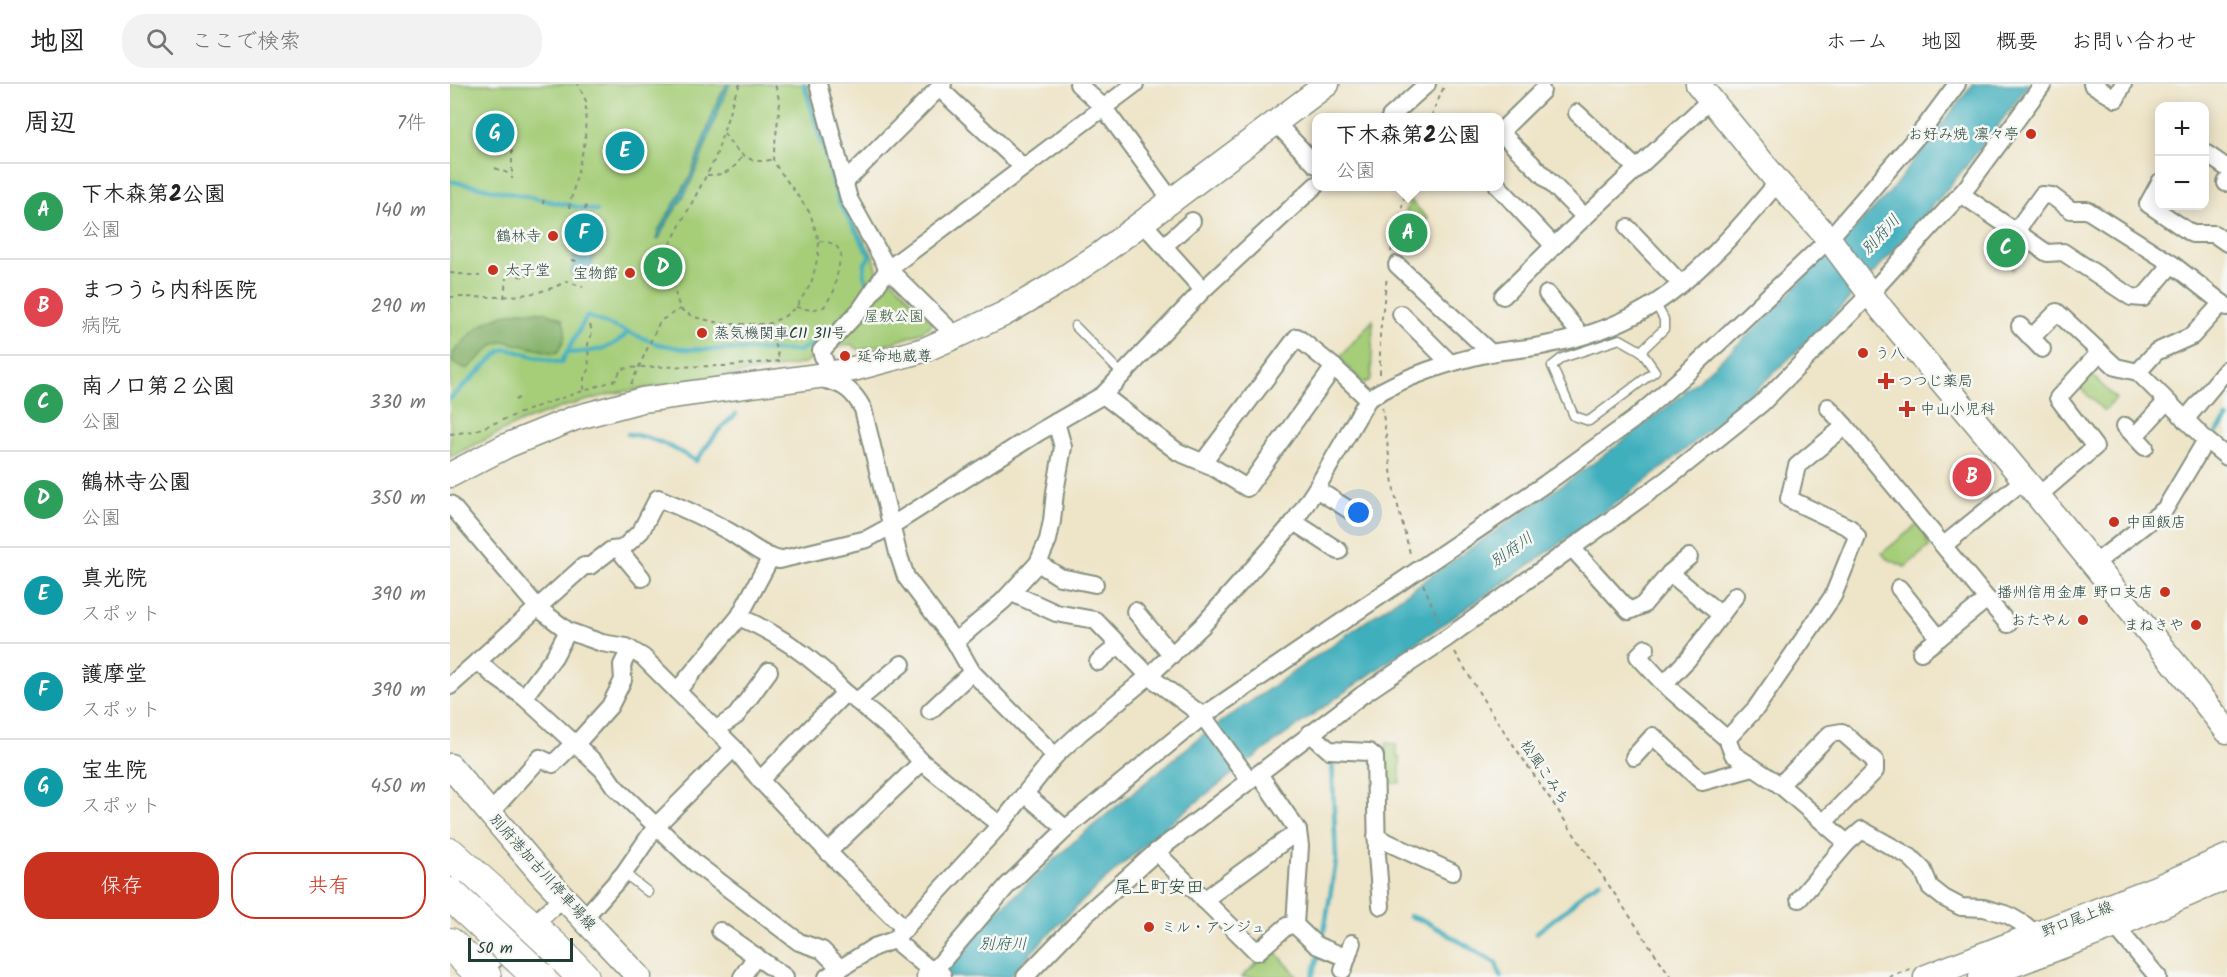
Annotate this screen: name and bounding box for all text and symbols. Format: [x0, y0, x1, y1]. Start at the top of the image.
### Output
search box [122, 14, 542, 68]
text: 地図 [30, 20, 86, 65]
icon: search [143, 25, 176, 58]
text: ここで検索 [191, 25, 301, 60]
text: ホーム [1826, 26, 1888, 59]
text: 地図 [1921, 26, 1963, 59]
text: 概要 [1996, 26, 2038, 59]
text: お問い合わせ [2071, 26, 2197, 59]
map controls [2155, 102, 2209, 210]
button: + [2155, 102, 2209, 156]
text: 周辺 [24, 103, 76, 145]
text: 7件 [397, 108, 426, 140]
pin: G [476, 110, 514, 156]
popup [1312, 113, 1504, 191]
text: 下木森第2公園 [1336, 119, 1480, 154]
place label: お好み焼 凛々亭 [1908, 123, 2019, 147]
marker: お好み焼 凛々亭 [2024, 127, 2038, 141]
pin: E [606, 128, 645, 174]
text: 公園 [1336, 156, 1376, 188]
button: − [2155, 156, 2209, 210]
text: 下木森第2公園 [81, 178, 226, 213]
text: A [37, 195, 50, 227]
text: 140 m [375, 195, 426, 227]
water label: 別府川 [1856, 209, 1907, 261]
pin: F [564, 210, 604, 256]
pin: A [1388, 210, 1428, 256]
text: 公園 [81, 215, 121, 247]
place label: 鶴林寺 [496, 225, 541, 249]
pin: C [1986, 226, 2026, 270]
marker: 鶴林寺 [546, 229, 560, 243]
pin: D [644, 244, 682, 290]
place label: 太子堂 [505, 259, 550, 283]
place label: 宝物館 [573, 262, 618, 286]
marker: 太子堂 [486, 263, 500, 277]
marker: 宝物館 [623, 266, 637, 280]
text: まつうら内科医院 [81, 274, 257, 309]
text: B [37, 291, 50, 323]
text: 290 m [371, 291, 426, 323]
park label: 屋敷公園 [864, 305, 924, 329]
text: 病院 [81, 311, 121, 343]
place label: 蒸気機関車C11 311号 [714, 322, 846, 346]
marker: 蒸気機関車C11 311号 [695, 326, 709, 340]
place label: う八 [1875, 342, 1905, 366]
place label: 延命地蔵尊 [857, 345, 932, 369]
marker: う八 [1856, 346, 1870, 360]
marker: 延命地蔵尊 [838, 349, 852, 363]
text: 南ノ口第２公園 [81, 370, 235, 405]
place label: つつじ薬局 [1898, 370, 1973, 394]
marker: つつじ薬局 [1879, 374, 1893, 388]
text: C [37, 387, 50, 419]
text: 330 m [369, 387, 426, 419]
place label: 中山小児科 [1920, 398, 1995, 422]
marker: 中山小児科 [1898, 400, 1916, 418]
text: 公園 [81, 407, 121, 439]
pin: B [1952, 454, 1991, 500]
text: 鶴林寺公園 [81, 466, 191, 501]
text: D [37, 483, 50, 515]
text: 350 m [370, 483, 426, 515]
your location [1344, 498, 1373, 527]
text: 公園 [81, 503, 121, 535]
place label: 中国飯店 [2126, 511, 2186, 535]
marker: 中国飯店 [2107, 515, 2121, 529]
water label: 別府川 [1485, 526, 1539, 574]
text: 真光院 [81, 562, 147, 597]
text: E [38, 579, 49, 611]
text: 390 m [371, 579, 426, 611]
place label: 播州信用金庫 野口支店 [1997, 581, 2153, 605]
marker: 播州信用金庫 野口支店 [2158, 585, 2172, 599]
text: スポット [81, 599, 161, 631]
place label: おたやん [2011, 609, 2071, 633]
marker: おたやん [2076, 613, 2090, 627]
place label: まねきや [2124, 614, 2184, 638]
marker: まねきや [2189, 618, 2203, 632]
text: 護摩堂 [81, 658, 147, 693]
text: F [38, 675, 49, 707]
text: 390 m [371, 675, 426, 707]
text: スポット [81, 695, 161, 727]
street label: 松風こみち [1513, 735, 1575, 810]
text: 宝生院 [81, 754, 147, 789]
text: G [38, 771, 49, 803]
text: 450 m [370, 771, 426, 803]
text: スポット [81, 791, 161, 823]
street label: 別府港加古川停車場線 [483, 809, 601, 936]
button: 保存 [24, 852, 219, 919]
button: 共有 [231, 852, 426, 919]
district label: 尾上町安田 [1114, 874, 1204, 903]
street label: 野口尾上線 [2038, 895, 2117, 945]
place label: ミル・アンジュ [1161, 916, 1266, 940]
marker: ミル・アンジュ [1142, 920, 1156, 934]
water label: 別府川 [979, 932, 1027, 957]
scale bar [468, 935, 573, 962]
text: 50 m [477, 936, 513, 961]

